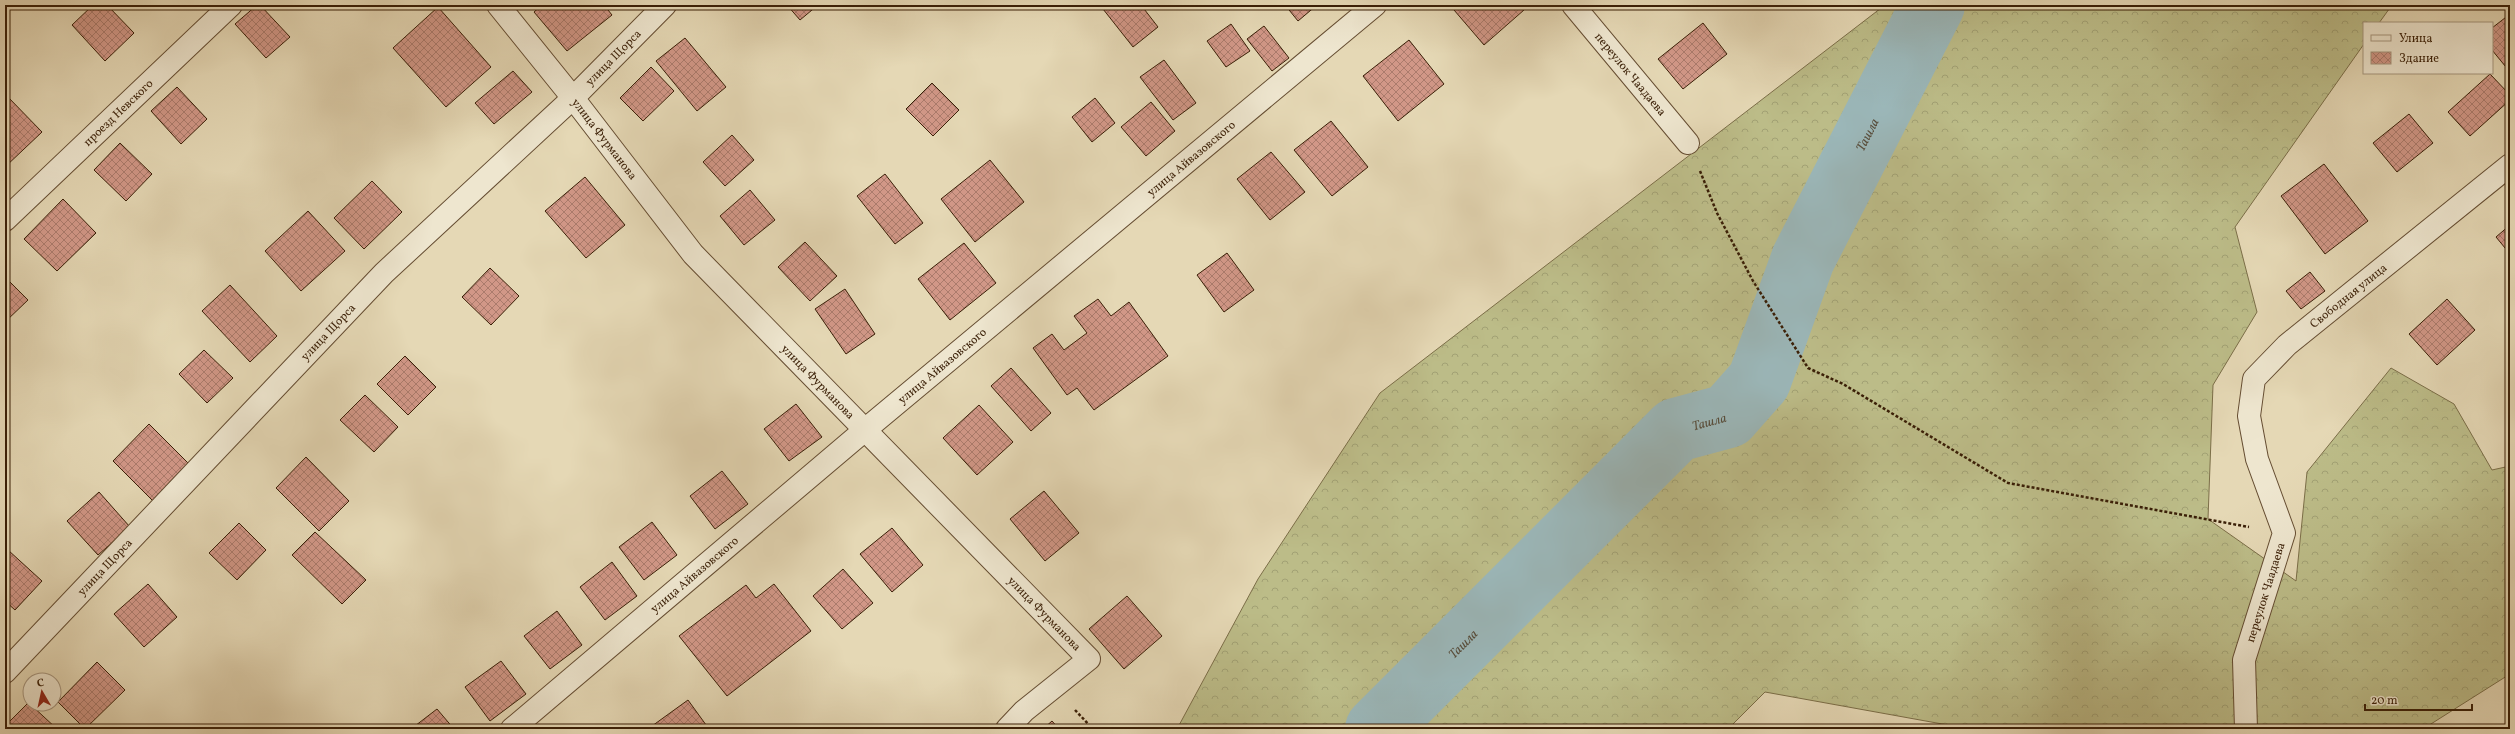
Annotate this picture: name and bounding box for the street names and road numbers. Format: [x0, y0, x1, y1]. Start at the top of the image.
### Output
street label: улица Щорса [582, 26, 645, 90]
street label: переулок Чаадаева [1590, 30, 1669, 120]
street label: проезд Невского [80, 76, 157, 150]
street label: улица Фурманова [567, 95, 640, 183]
street label: улица Айвазовского [1144, 117, 1239, 201]
street label: Свободная улица [2307, 260, 2391, 332]
street label: улица Щорса [298, 301, 360, 365]
street label: улица Айвазовского [895, 325, 990, 408]
street label: улица Фурманова [777, 342, 857, 423]
street label: улица Айвазовского [648, 533, 742, 617]
street label: улица Щорса [75, 536, 137, 600]
street label: переулок Чаадаева [2243, 541, 2290, 645]
street label: улица Фурманова [1004, 573, 1084, 655]

